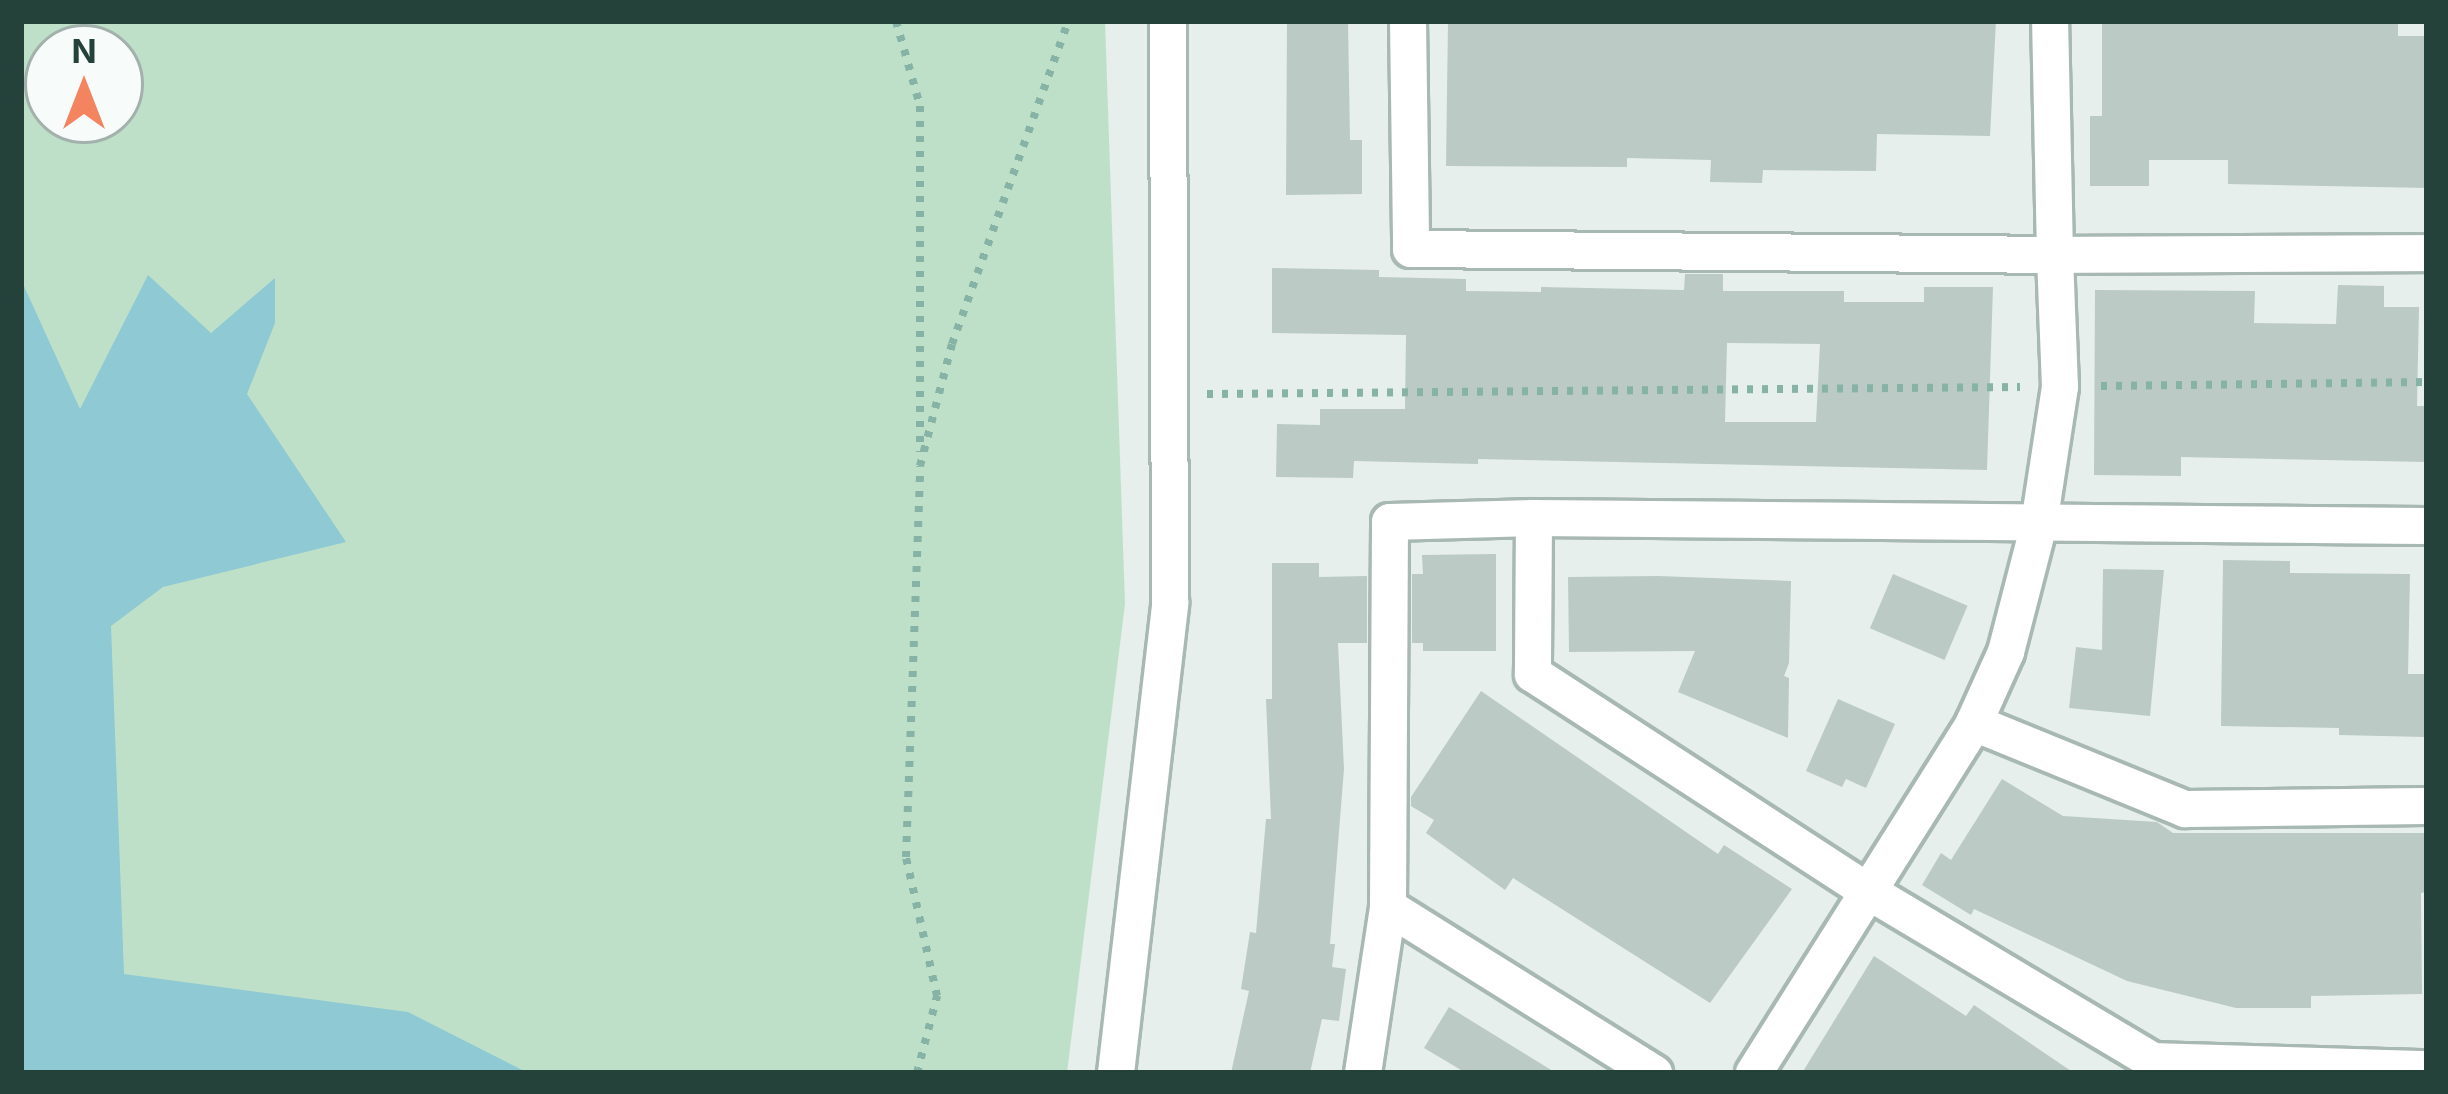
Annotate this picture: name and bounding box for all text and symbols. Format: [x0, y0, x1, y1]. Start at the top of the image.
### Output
north arrow [24, 24, 144, 144]
text: N [71, 31, 97, 71]

